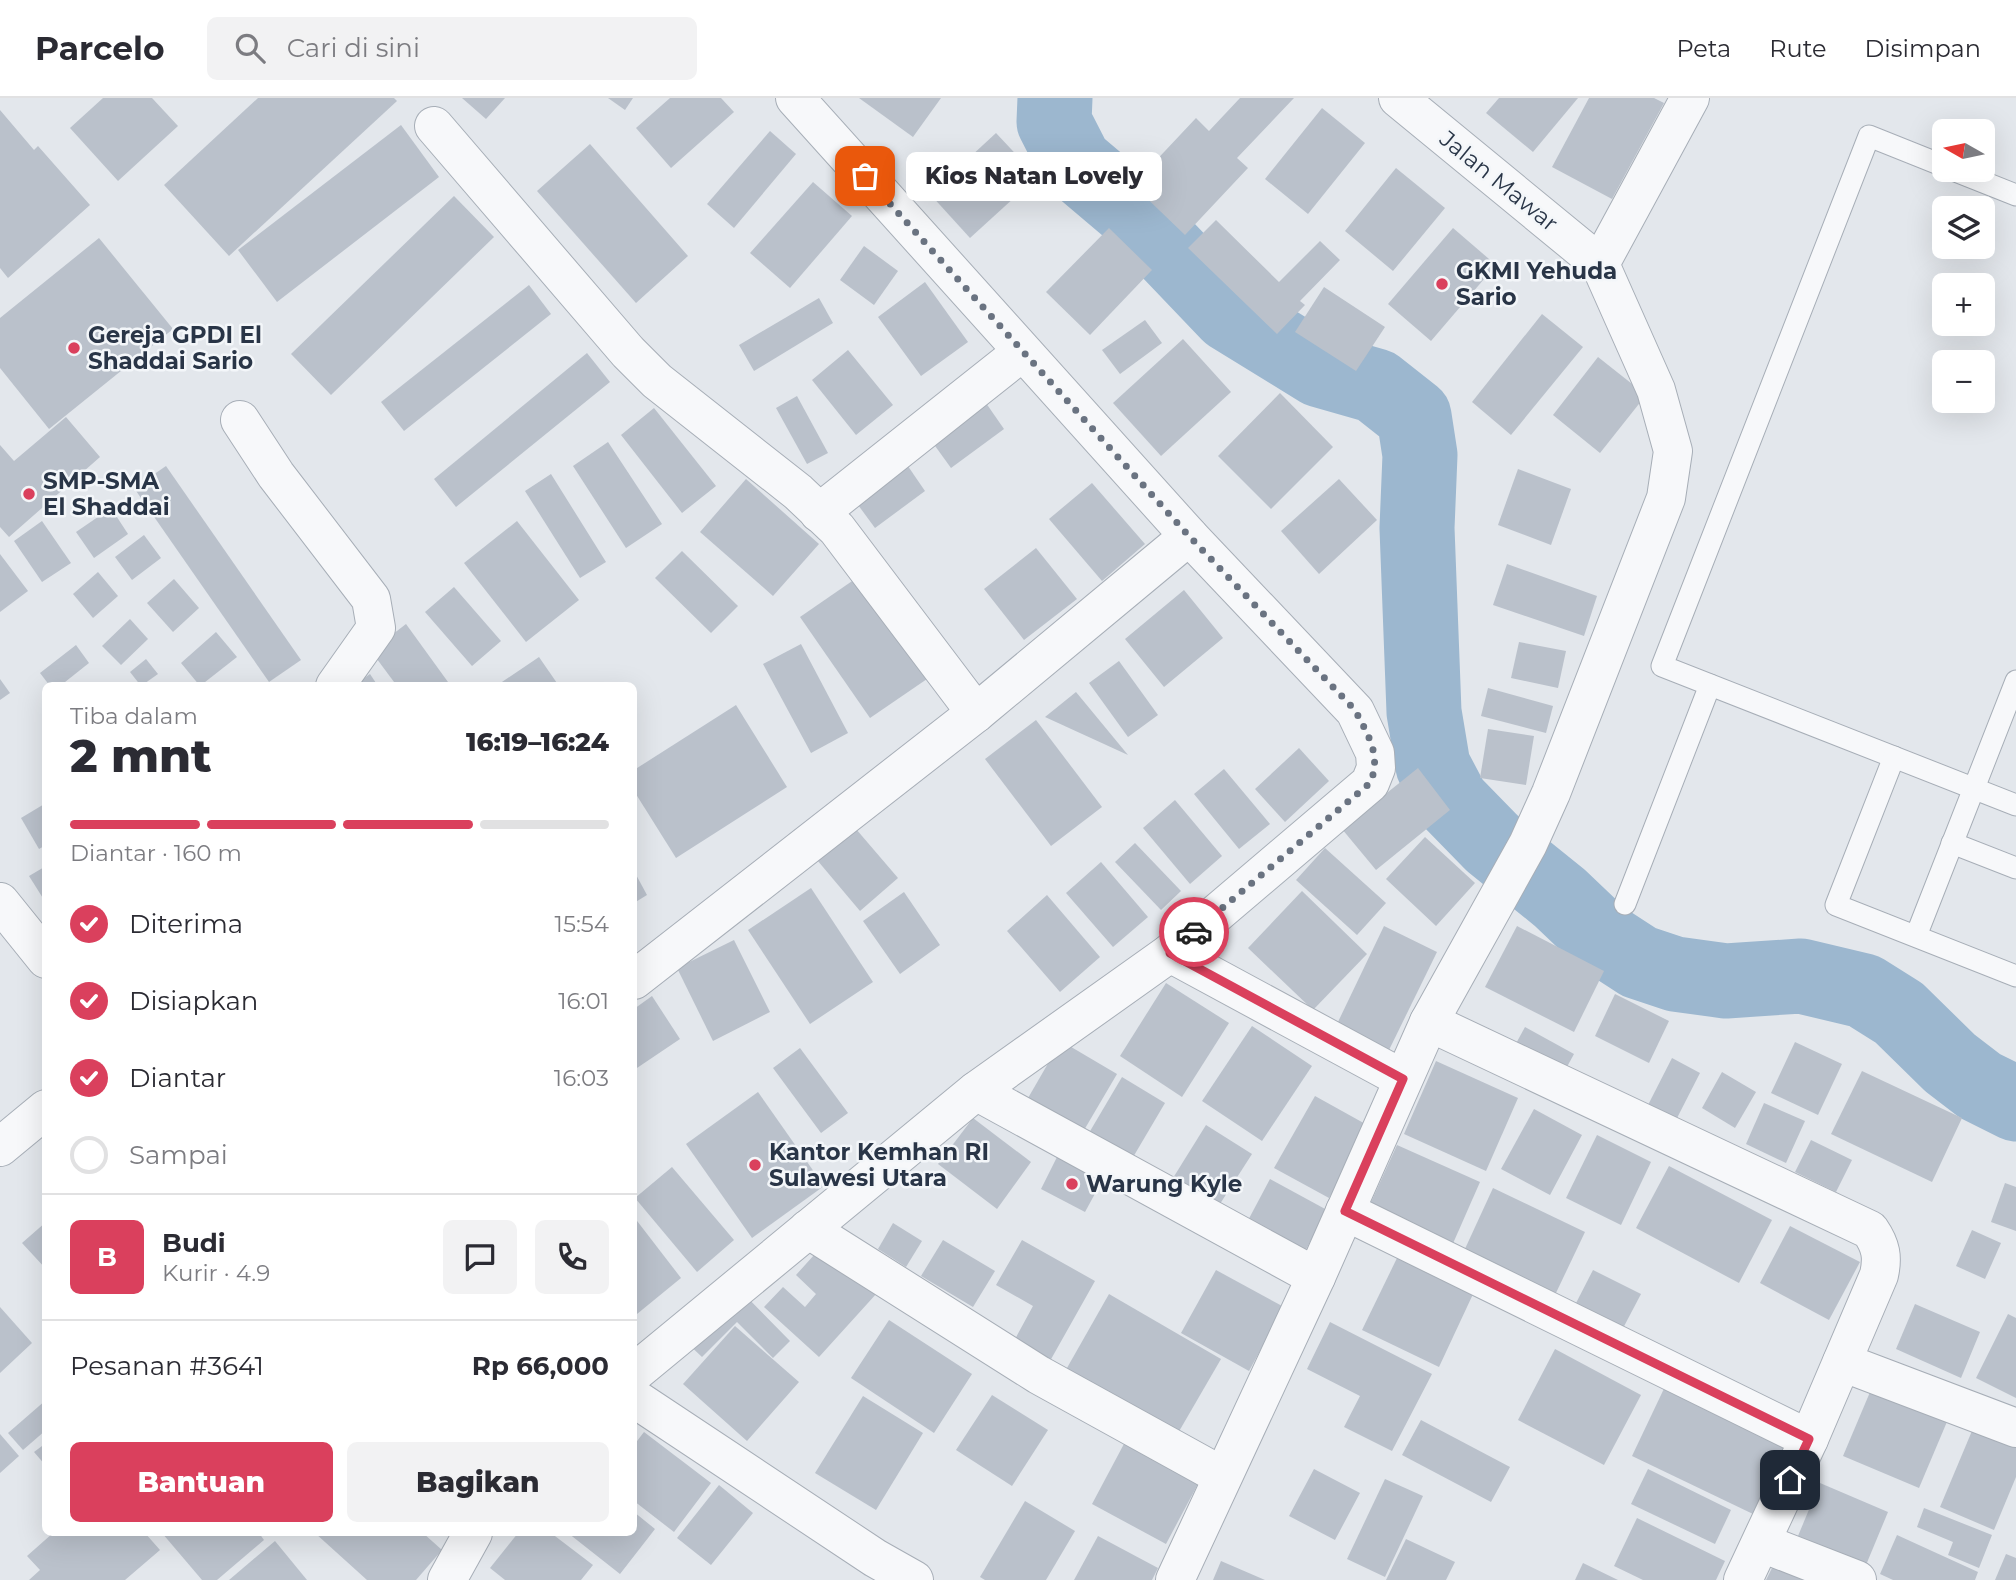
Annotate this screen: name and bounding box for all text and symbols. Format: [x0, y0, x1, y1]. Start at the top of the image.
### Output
search box [207, 17, 697, 80]
text: Parcelo [35, 28, 165, 68]
icon: search [231, 29, 269, 67]
text: Cari di sini [287, 32, 420, 64]
text: Peta [1676, 34, 1731, 63]
text: Rute [1769, 34, 1827, 63]
text: Disimpan [1865, 34, 1981, 63]
north arrow [1932, 119, 1995, 182]
map controls [1932, 119, 1995, 413]
street label: Jalan Mawar [1433, 124, 1564, 237]
pin [835, 146, 895, 206]
callout: Kios Natan Lovely [907, 152, 1162, 200]
icon: bag [846, 157, 884, 195]
text: Kios Natan Lovely [925, 162, 1143, 190]
button: layers [1932, 196, 1995, 259]
place label: GKMI Yehuda Sario [1456, 257, 1617, 311]
button: + [1932, 273, 1995, 336]
marker: GKMI Yehuda Sario [1434, 276, 1450, 292]
place label: Gereja GPDI El Shaddai Sario [88, 321, 262, 375]
marker: Gereja GPDI El Shaddai Sario [66, 340, 82, 356]
button: − [1932, 350, 1995, 413]
place label: SMP-SMA El Shaddai [43, 467, 170, 521]
marker: SMP-SMA El Shaddai [21, 486, 37, 502]
text: Tiba dalam [70, 702, 198, 730]
text: 16:19–16:24 [466, 726, 609, 758]
text: 2 mnt [70, 727, 212, 784]
text: Diantar · 160 m [70, 839, 242, 867]
courier [1159, 897, 1229, 967]
icon: check [70, 905, 108, 943]
text: Diterima [129, 908, 243, 940]
text: 15:54 [555, 910, 609, 938]
icon: car [1175, 913, 1213, 951]
icon: check [70, 982, 108, 1020]
text: Disiapkan [129, 985, 258, 1017]
text: 16:01 [558, 987, 609, 1015]
icon: check [70, 1059, 108, 1097]
text: Diantar [129, 1062, 226, 1094]
text: 16:03 [554, 1064, 609, 1092]
place label: Kantor Kemhan RI Sulawesi Utara [769, 1138, 989, 1192]
text: Sampai [129, 1139, 228, 1171]
marker: Kantor Kemhan RI Sulawesi Utara [747, 1157, 763, 1173]
place label: Warung Kyle [1086, 1170, 1242, 1198]
marker: Warung Kyle [1064, 1176, 1080, 1192]
button: chat [443, 1220, 517, 1294]
button: phone [535, 1220, 609, 1294]
text: Budi [162, 1227, 226, 1259]
text: B [97, 1241, 117, 1273]
text: Kurir · 4.9 [162, 1259, 270, 1287]
text: Pesanan #3641 [70, 1350, 264, 1382]
text: Rp 66,000 [472, 1350, 609, 1382]
button: Bantuan [70, 1442, 333, 1522]
button: Bagikan [347, 1442, 609, 1522]
pin [1760, 1450, 1820, 1510]
icon: home [1771, 1461, 1809, 1499]

